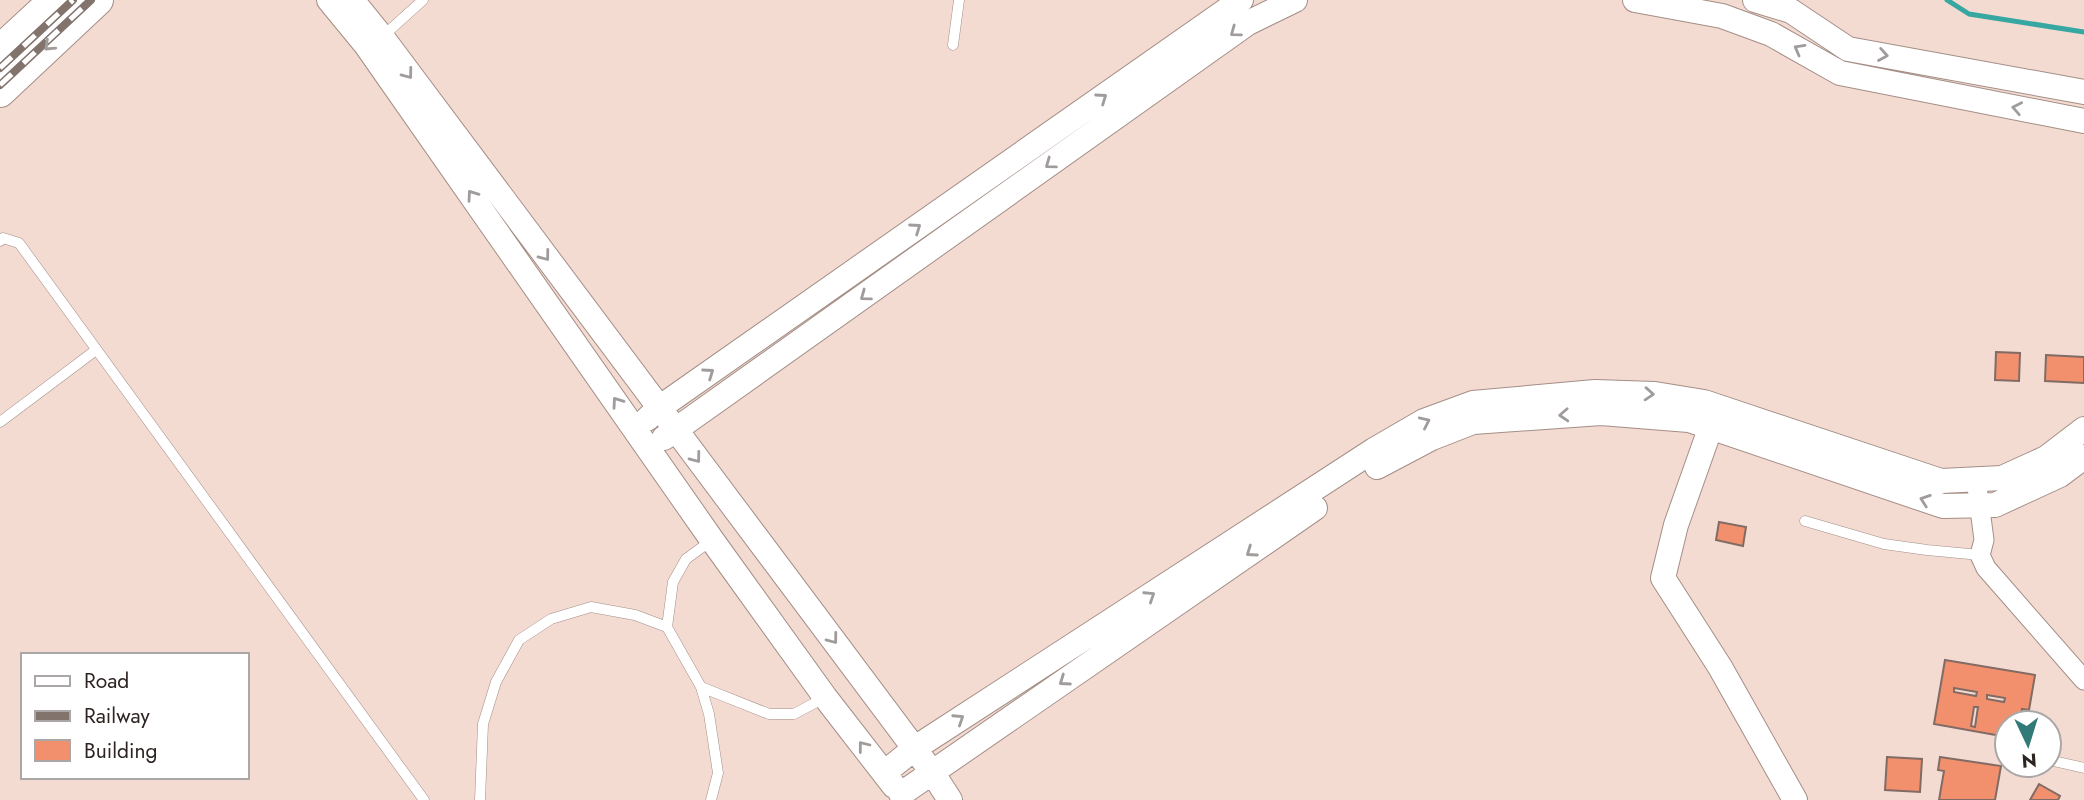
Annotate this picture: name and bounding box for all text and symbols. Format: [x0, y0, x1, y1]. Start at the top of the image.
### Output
one-way arrow [1230, 24, 1243, 36]
one-way arrow [44, 38, 57, 50]
one-way arrow [1794, 44, 1806, 57]
one-way arrow [1877, 47, 1889, 62]
one-way arrow [400, 66, 413, 79]
one-way arrow [1094, 93, 1107, 106]
one-way arrow [2011, 101, 2023, 116]
one-way arrow [1045, 156, 1058, 168]
one-way arrow [468, 190, 480, 203]
one-way arrow [908, 224, 921, 236]
one-way arrow [536, 248, 549, 261]
one-way arrow [860, 288, 873, 301]
one-way arrow [701, 369, 714, 381]
one-way arrow [1643, 386, 1654, 401]
one-way arrow [613, 397, 625, 410]
one-way arrow [1559, 407, 1570, 422]
one-way arrow [1418, 416, 1430, 430]
one-way arrow [687, 450, 700, 462]
one-way arrow [1920, 494, 1932, 508]
one-way arrow [1246, 544, 1259, 556]
one-way arrow [1143, 591, 1156, 604]
one-way arrow [824, 632, 837, 644]
legend [21, 653, 248, 779]
text: Road [84, 666, 129, 696]
one-way arrow [1059, 673, 1072, 685]
text: Railway [84, 701, 150, 731]
north arrow [1993, 709, 2063, 779]
one-way arrow [952, 715, 965, 728]
text: Building [84, 736, 157, 766]
one-way arrow [859, 741, 872, 754]
text: N [2021, 746, 2038, 774]

